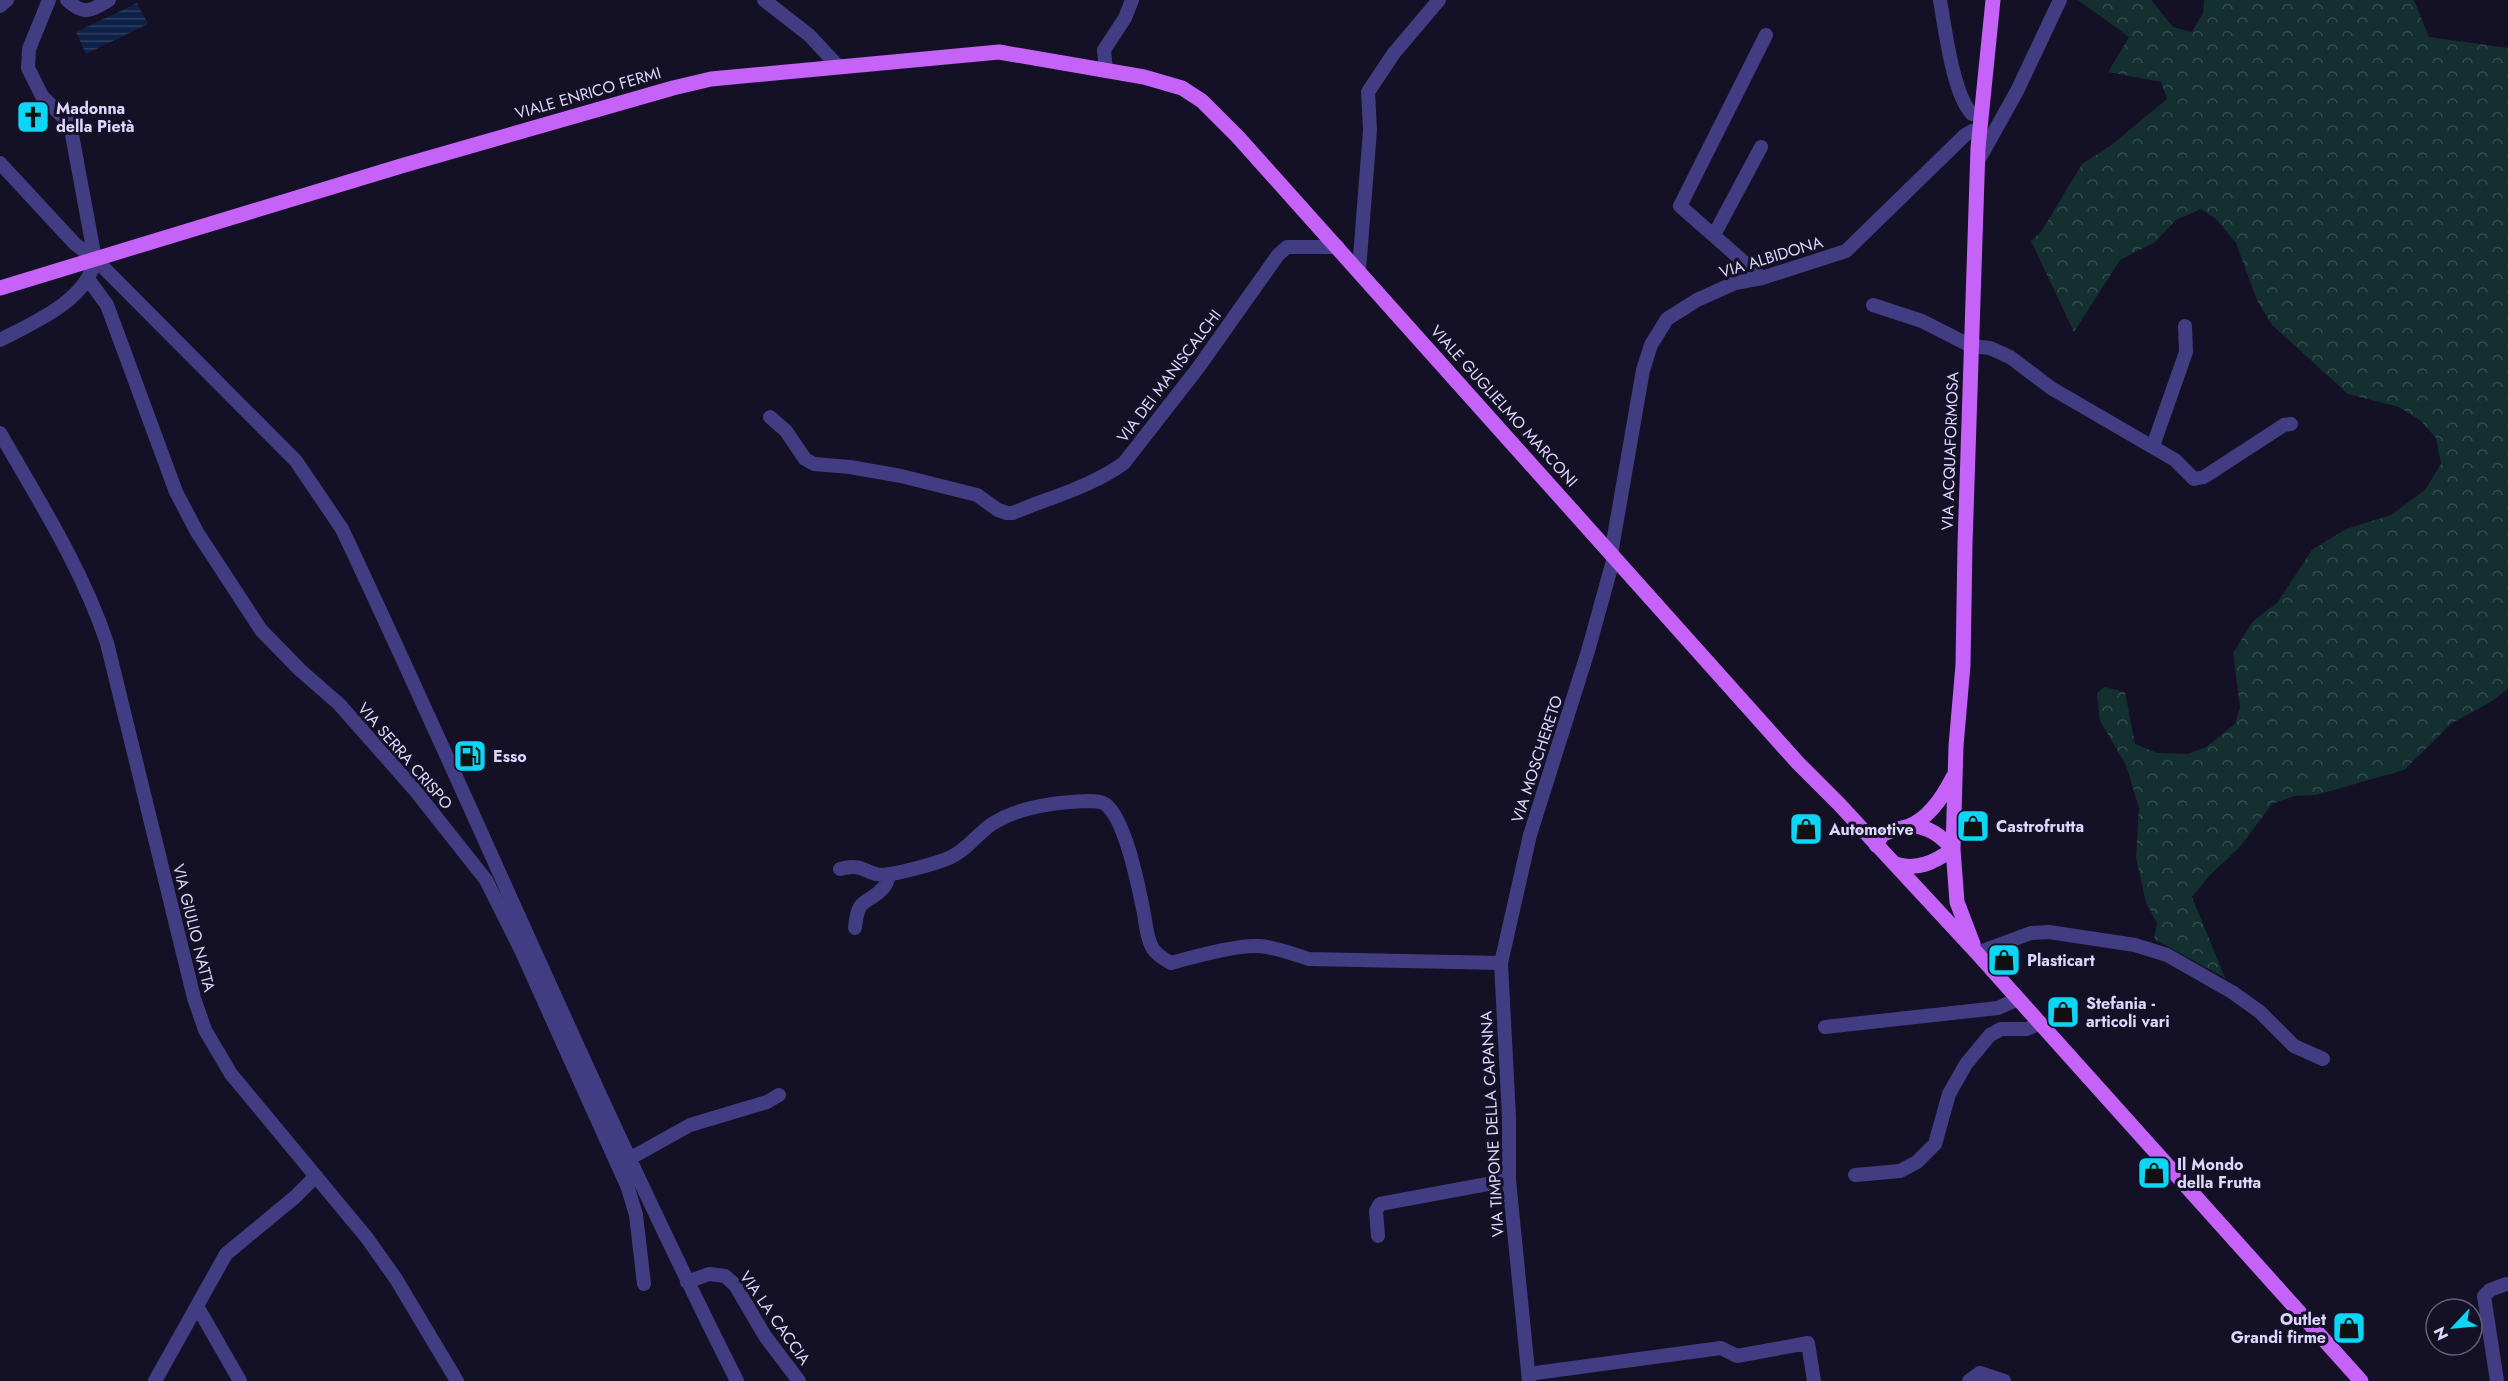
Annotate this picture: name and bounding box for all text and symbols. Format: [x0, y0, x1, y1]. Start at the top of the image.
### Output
street label: VIALE ENRICO FERMI [512, 61, 664, 125]
place label: Madonna della Pietà [56, 97, 134, 138]
church icon: Madonna della Pietà [15, 99, 51, 135]
street label: VIA ALBIDONA [1717, 230, 1826, 284]
street label: VIA DEI MANISCALCHI [1111, 305, 1227, 447]
street label: VIALE GUGLIELMO MARCONI [1425, 320, 1583, 492]
street label: VIA ACQUAFORMOSA [1936, 371, 1964, 531]
street label: VIA MOSCHERETO [1506, 692, 1568, 826]
street label: VIA SERRA CRISPO [352, 698, 458, 814]
fuel station icon: Esso [452, 738, 488, 774]
place label: Esso [493, 745, 527, 768]
shop icon: Castrofrutta [1955, 808, 1991, 844]
shop icon: Automotive [1788, 811, 1824, 847]
place label: Castrofrutta [1996, 815, 2084, 838]
place label: Automotive [1828, 818, 1914, 841]
street label: VIA GIULIO NATTA [167, 862, 221, 995]
shop icon: Plasticart [1986, 942, 2022, 978]
place label: Plasticart [2027, 949, 2096, 972]
place label: Stefania - articoli vari [2086, 992, 2170, 1033]
shop icon: Stefania - articoli vari [2045, 994, 2081, 1030]
street label: VIA TIMPONE DELLA CAPANNA [1475, 1010, 1509, 1238]
place label: Il Mondo della Frutta [2177, 1153, 2261, 1194]
shop icon: Il Mondo della Frutta [2136, 1155, 2172, 1191]
street label: VIA LA CACCIA [734, 1266, 816, 1370]
north arrow [2424, 1297, 2484, 1357]
place label: Outlet Grandi firme [2231, 1308, 2327, 1349]
shop icon: Outlet Grandi firme [2331, 1310, 2367, 1346]
text: N [2428, 1323, 2454, 1344]

